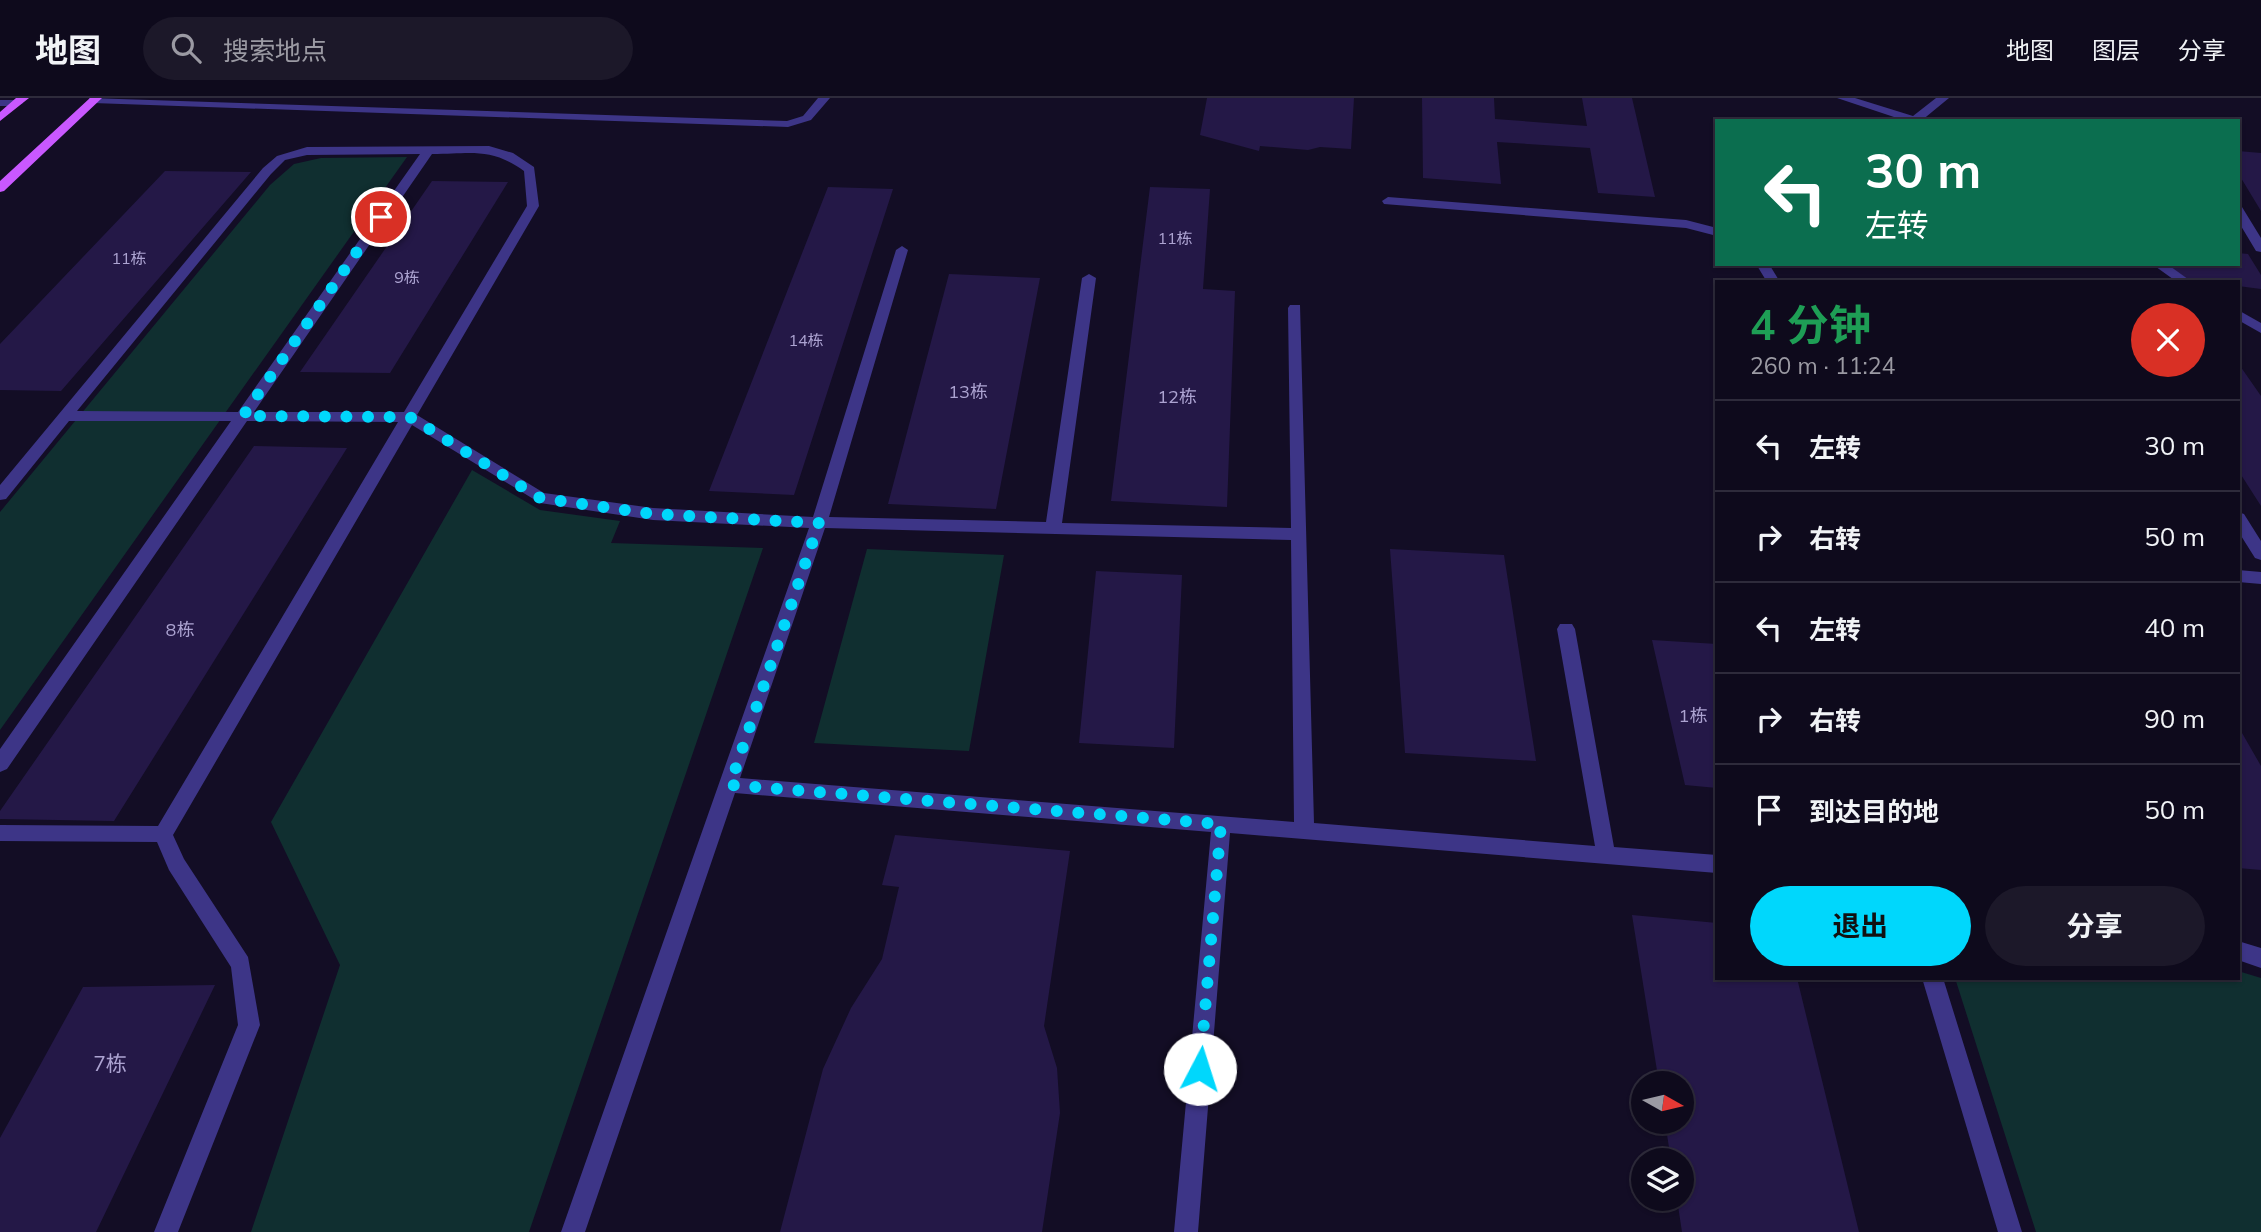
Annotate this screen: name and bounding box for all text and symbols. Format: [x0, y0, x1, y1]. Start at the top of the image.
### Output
search box [143, 17, 633, 80]
text: 地图 [35, 29, 101, 70]
icon: search [167, 29, 205, 67]
text: 搜索地点 [223, 34, 327, 67]
text: 地图 [2006, 35, 2054, 65]
text: 图层 [2092, 35, 2140, 65]
text: 分享 [2178, 35, 2226, 65]
text: 30 m [1865, 139, 1981, 200]
icon: left [1750, 147, 1841, 238]
pin [351, 187, 411, 247]
icon: arrive [362, 198, 400, 236]
text: 左转 [1865, 205, 1929, 245]
house number: 11栋 [1157, 228, 1193, 248]
house number: 11栋 [111, 248, 147, 268]
house number: 9栋 [394, 267, 420, 287]
text: 4 分钟 [1750, 298, 1871, 351]
button: close [2131, 303, 2205, 377]
house number: 14栋 [788, 330, 824, 350]
text: 260 m · 11:24 [1750, 351, 1895, 380]
house number: 13栋 [948, 380, 988, 403]
house number: 12栋 [1157, 385, 1197, 408]
icon: left [1750, 427, 1788, 465]
text: 30 m [2144, 429, 2205, 462]
text: 左转 [1809, 431, 1861, 464]
icon: right [1750, 518, 1788, 556]
text: 50 m [2144, 520, 2205, 553]
text: 右转 [1809, 522, 1861, 555]
icon: left [1750, 609, 1788, 647]
text: 40 m [2144, 611, 2205, 644]
text: 左转 [1809, 613, 1861, 646]
house number: 8栋 [166, 618, 194, 641]
icon: right [1750, 700, 1788, 738]
text: 90 m [2144, 702, 2205, 735]
house number: 1栋 [1679, 704, 1707, 727]
text: 右转 [1809, 704, 1861, 737]
icon: arrive [1750, 791, 1788, 829]
text: 50 m [2144, 793, 2205, 826]
text: 到达目的地 [1809, 795, 1939, 828]
button: 退出 [1750, 886, 1971, 966]
button: 分享 [1985, 886, 2205, 966]
position arrow [1163, 1032, 1237, 1106]
house number: 7栋 [93, 1050, 127, 1076]
north arrow [1631, 1071, 1694, 1134]
map controls [1631, 1071, 1694, 1211]
button: layers [1631, 1148, 1694, 1211]

